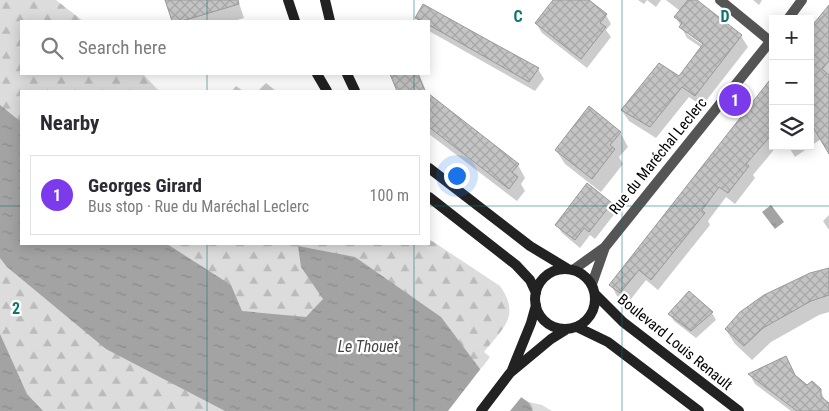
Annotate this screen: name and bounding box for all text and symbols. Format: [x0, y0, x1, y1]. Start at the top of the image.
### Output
text: C [513, 7, 523, 26]
text: D [720, 7, 730, 26]
map controls [769, 15, 814, 150]
button: + [769, 15, 814, 60]
search box [20, 20, 430, 75]
icon: search [38, 34, 66, 62]
text: Search here [78, 36, 166, 59]
button: − [769, 60, 814, 105]
pin: 1 [719, 81, 751, 119]
street label: Rue du Maréchal Leclerc [605, 94, 711, 218]
button: layers [769, 105, 814, 150]
text: Nearby [40, 111, 99, 135]
your location [444, 163, 470, 189]
text: Georges Girard [88, 174, 202, 197]
text: 1 [53, 186, 61, 205]
text: 100 m [370, 186, 409, 205]
text: Bus stop · Rue du Maréchal Leclerc [88, 197, 309, 216]
street label: Boulevard Louis Renault [614, 290, 736, 394]
text: 2 [12, 299, 20, 318]
water label: Le Thouet [338, 337, 399, 356]

